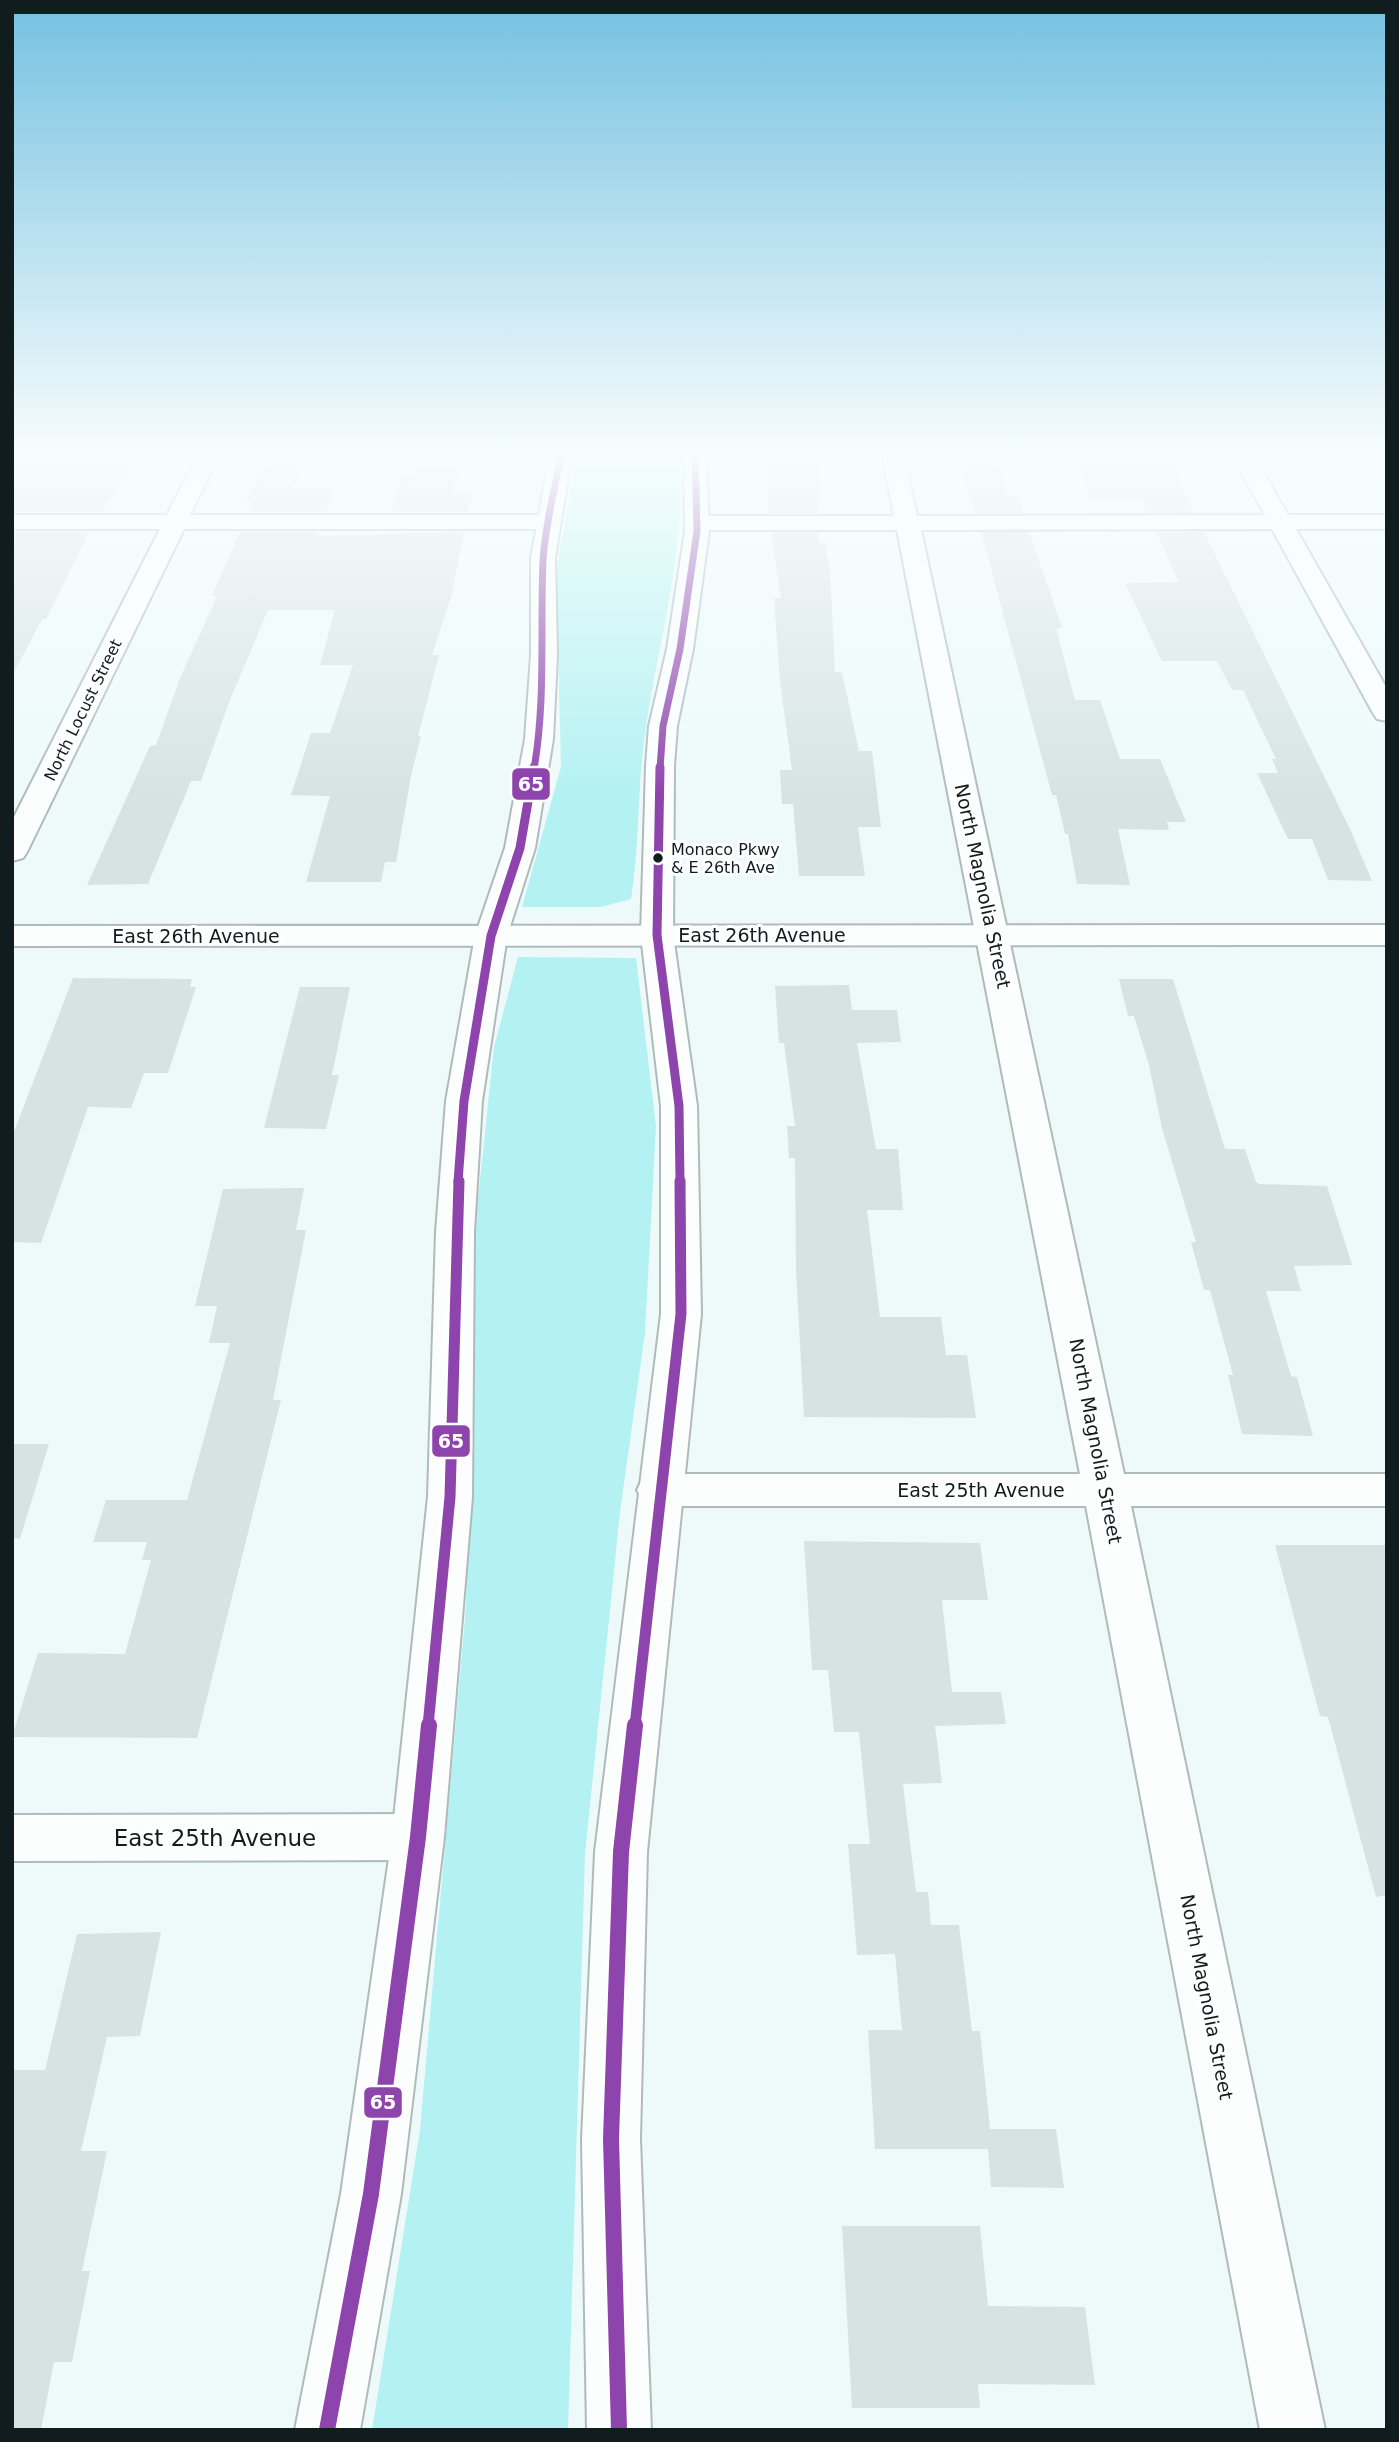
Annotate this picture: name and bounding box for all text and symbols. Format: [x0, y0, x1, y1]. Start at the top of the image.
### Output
street label: North Locust Street [40, 636, 126, 784]
line badge: 65 [511, 767, 551, 801]
text: 65 [518, 773, 544, 795]
street label: North Magnolia Street [951, 782, 1015, 990]
place label: Monaco Pkwy & E 26th Ave [671, 840, 780, 877]
marker: Monaco Pkwy & E 26th Ave [651, 851, 665, 865]
street label: East 26th Avenue [678, 924, 846, 946]
street label: East 26th Avenue [112, 925, 280, 947]
street label: North Magnolia Street [1065, 1336, 1127, 1546]
line badge: 65 [431, 1424, 471, 1458]
text: 65 [438, 1430, 464, 1452]
street label: East 25th Avenue [897, 1479, 1065, 1501]
street label: East 25th Avenue [114, 1825, 316, 1851]
street label: North Magnolia Street [1176, 1892, 1238, 2102]
line badge: 65 [363, 2086, 403, 2119]
text: 65 [370, 2091, 396, 2113]

